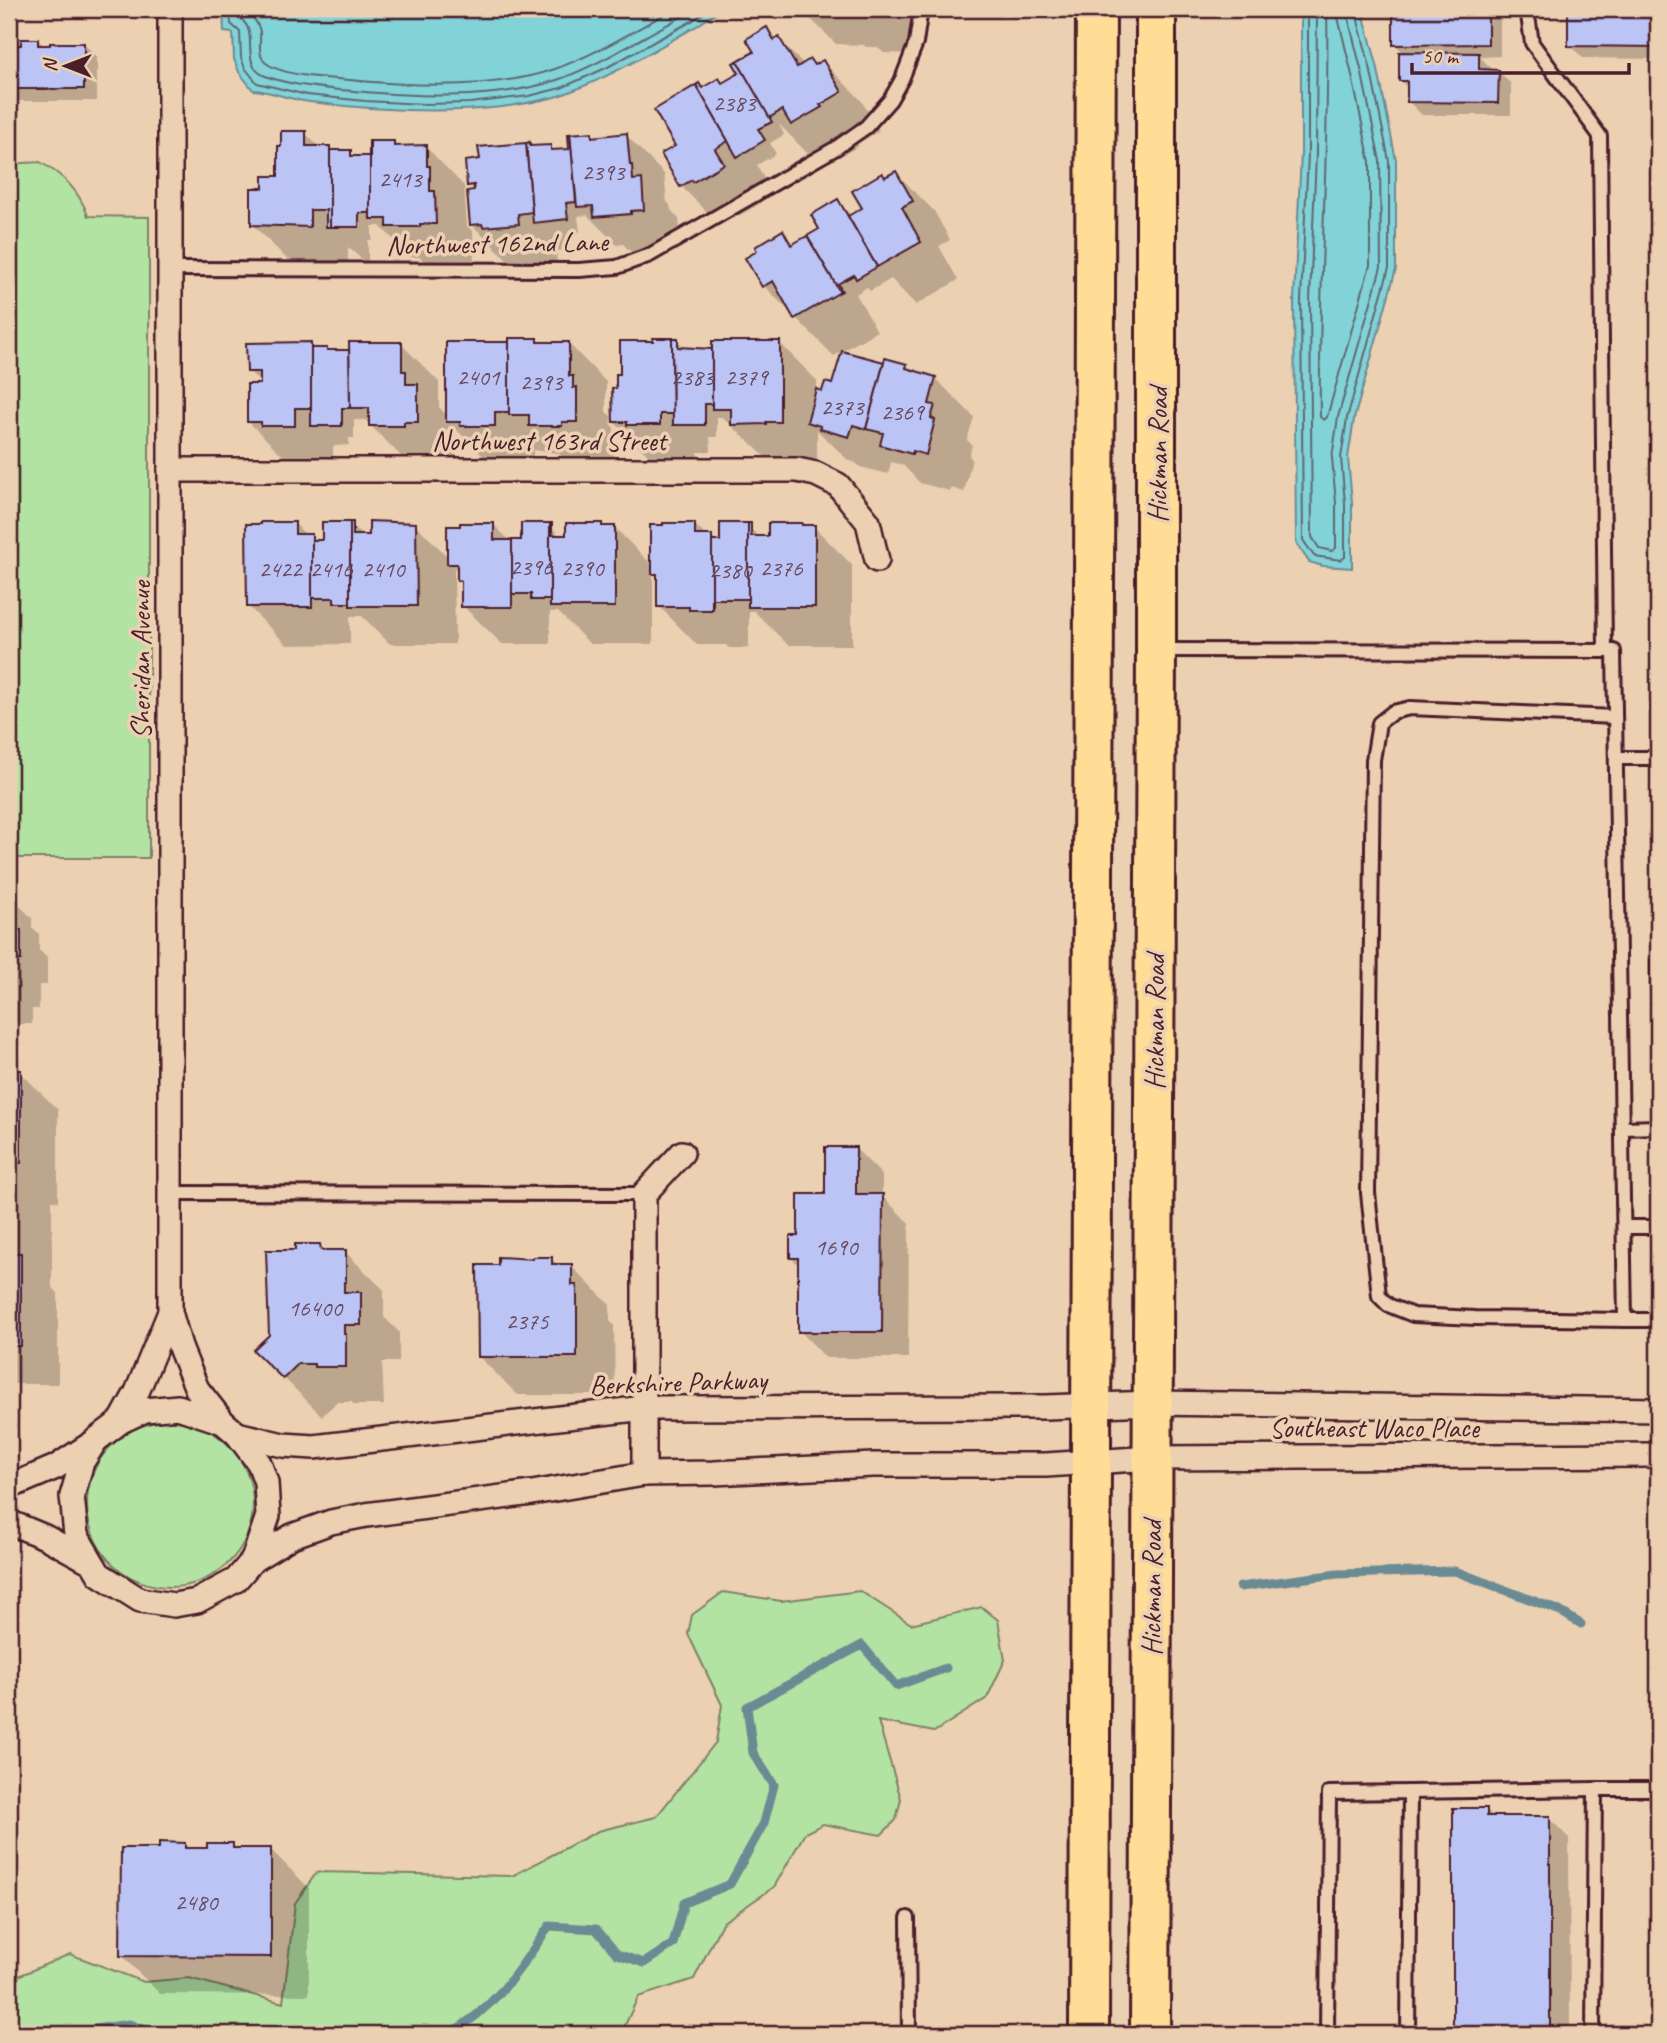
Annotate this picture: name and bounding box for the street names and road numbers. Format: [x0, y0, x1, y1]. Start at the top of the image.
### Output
street label: Northwest 162nd Lane [386, 224, 610, 262]
street label: Hickman Road [1140, 383, 1175, 523]
street label: Northwest 163rd Street [432, 423, 669, 458]
street label: Sheridan Avenue [123, 579, 158, 739]
street label: Hickman Road [1137, 950, 1172, 1090]
street label: Berkshire Parkway [589, 1361, 770, 1403]
street label: Southeast Waco Place [1269, 1410, 1481, 1445]
street label: Hickman Road [1134, 1516, 1169, 1656]

